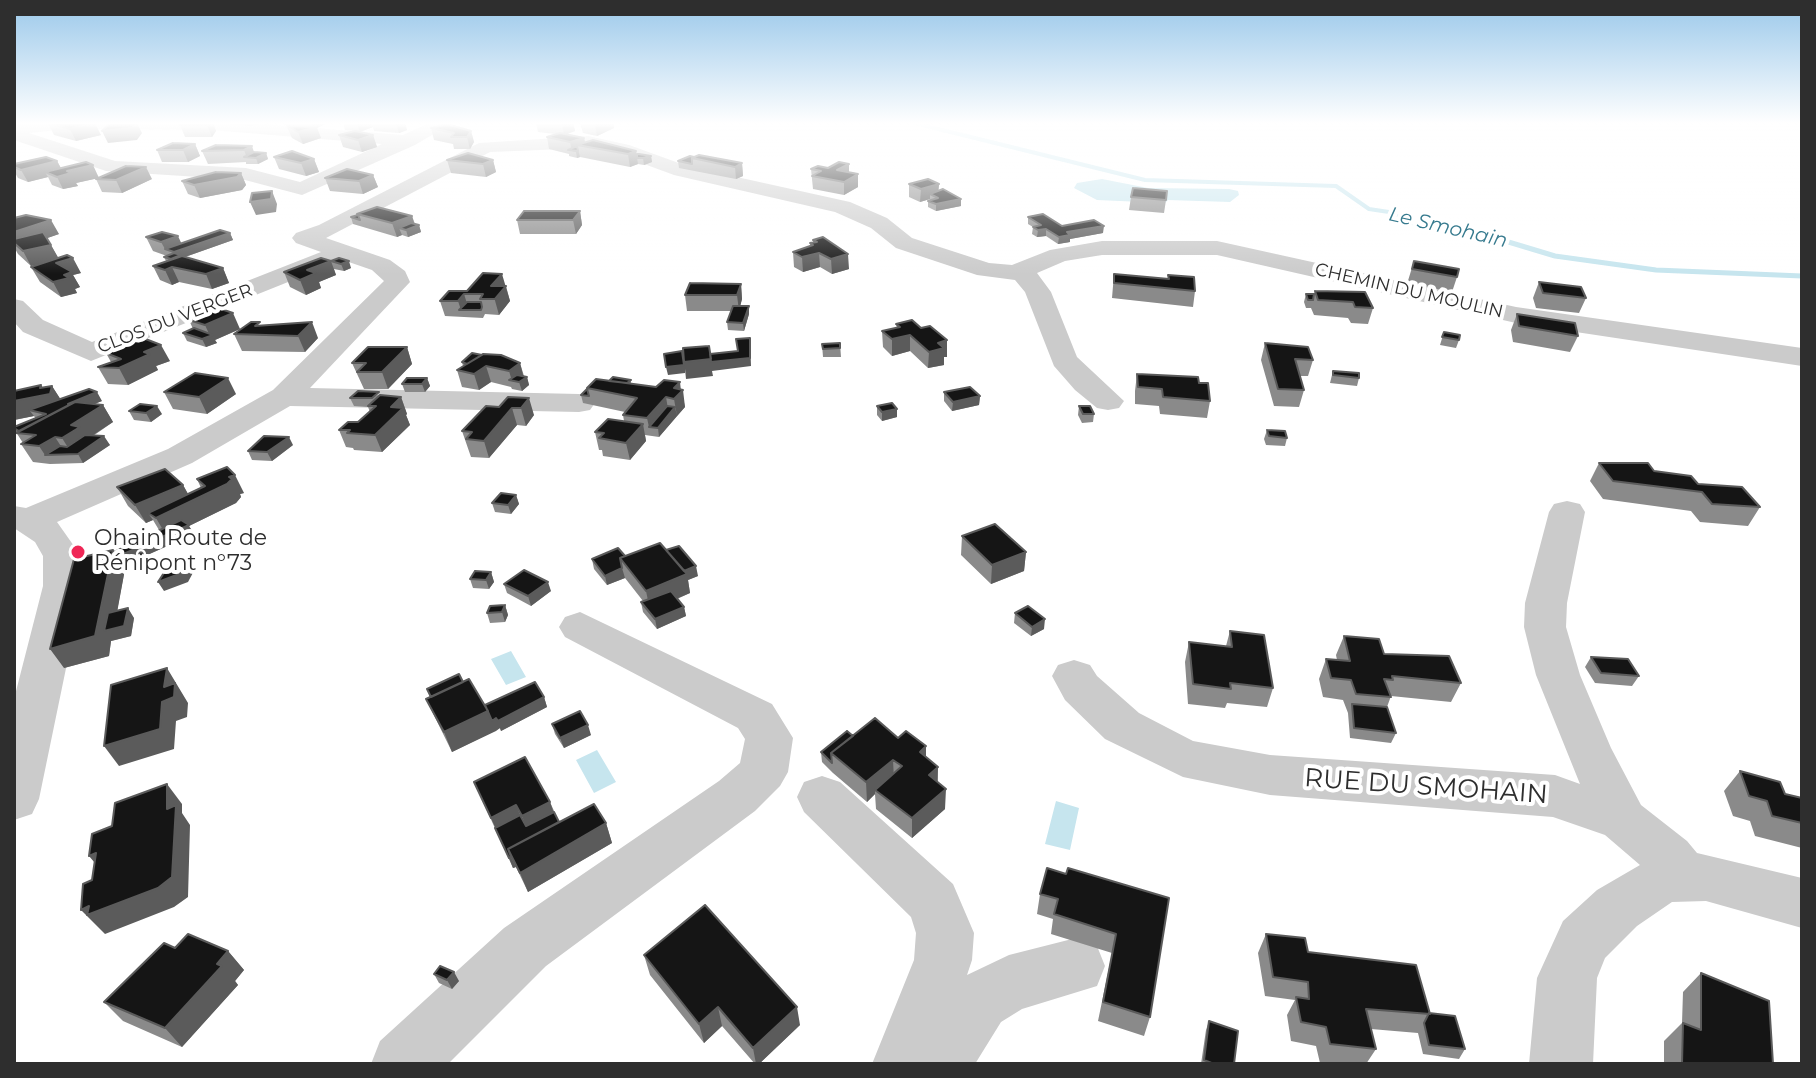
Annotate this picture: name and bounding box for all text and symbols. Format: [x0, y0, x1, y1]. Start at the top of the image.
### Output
water label: Le Smohain [1386, 203, 1510, 253]
street label: CHEMIN DU MOULIN [1313, 259, 1505, 323]
street label: CLOS DU VERGER [95, 280, 255, 358]
place label: Ohain Route de Rénipont n°73 [94, 526, 267, 578]
marker: Ohain Route de Rénipont n°73 [69, 543, 87, 561]
street label: RUE DU SMOHAIN [1303, 763, 1549, 811]

